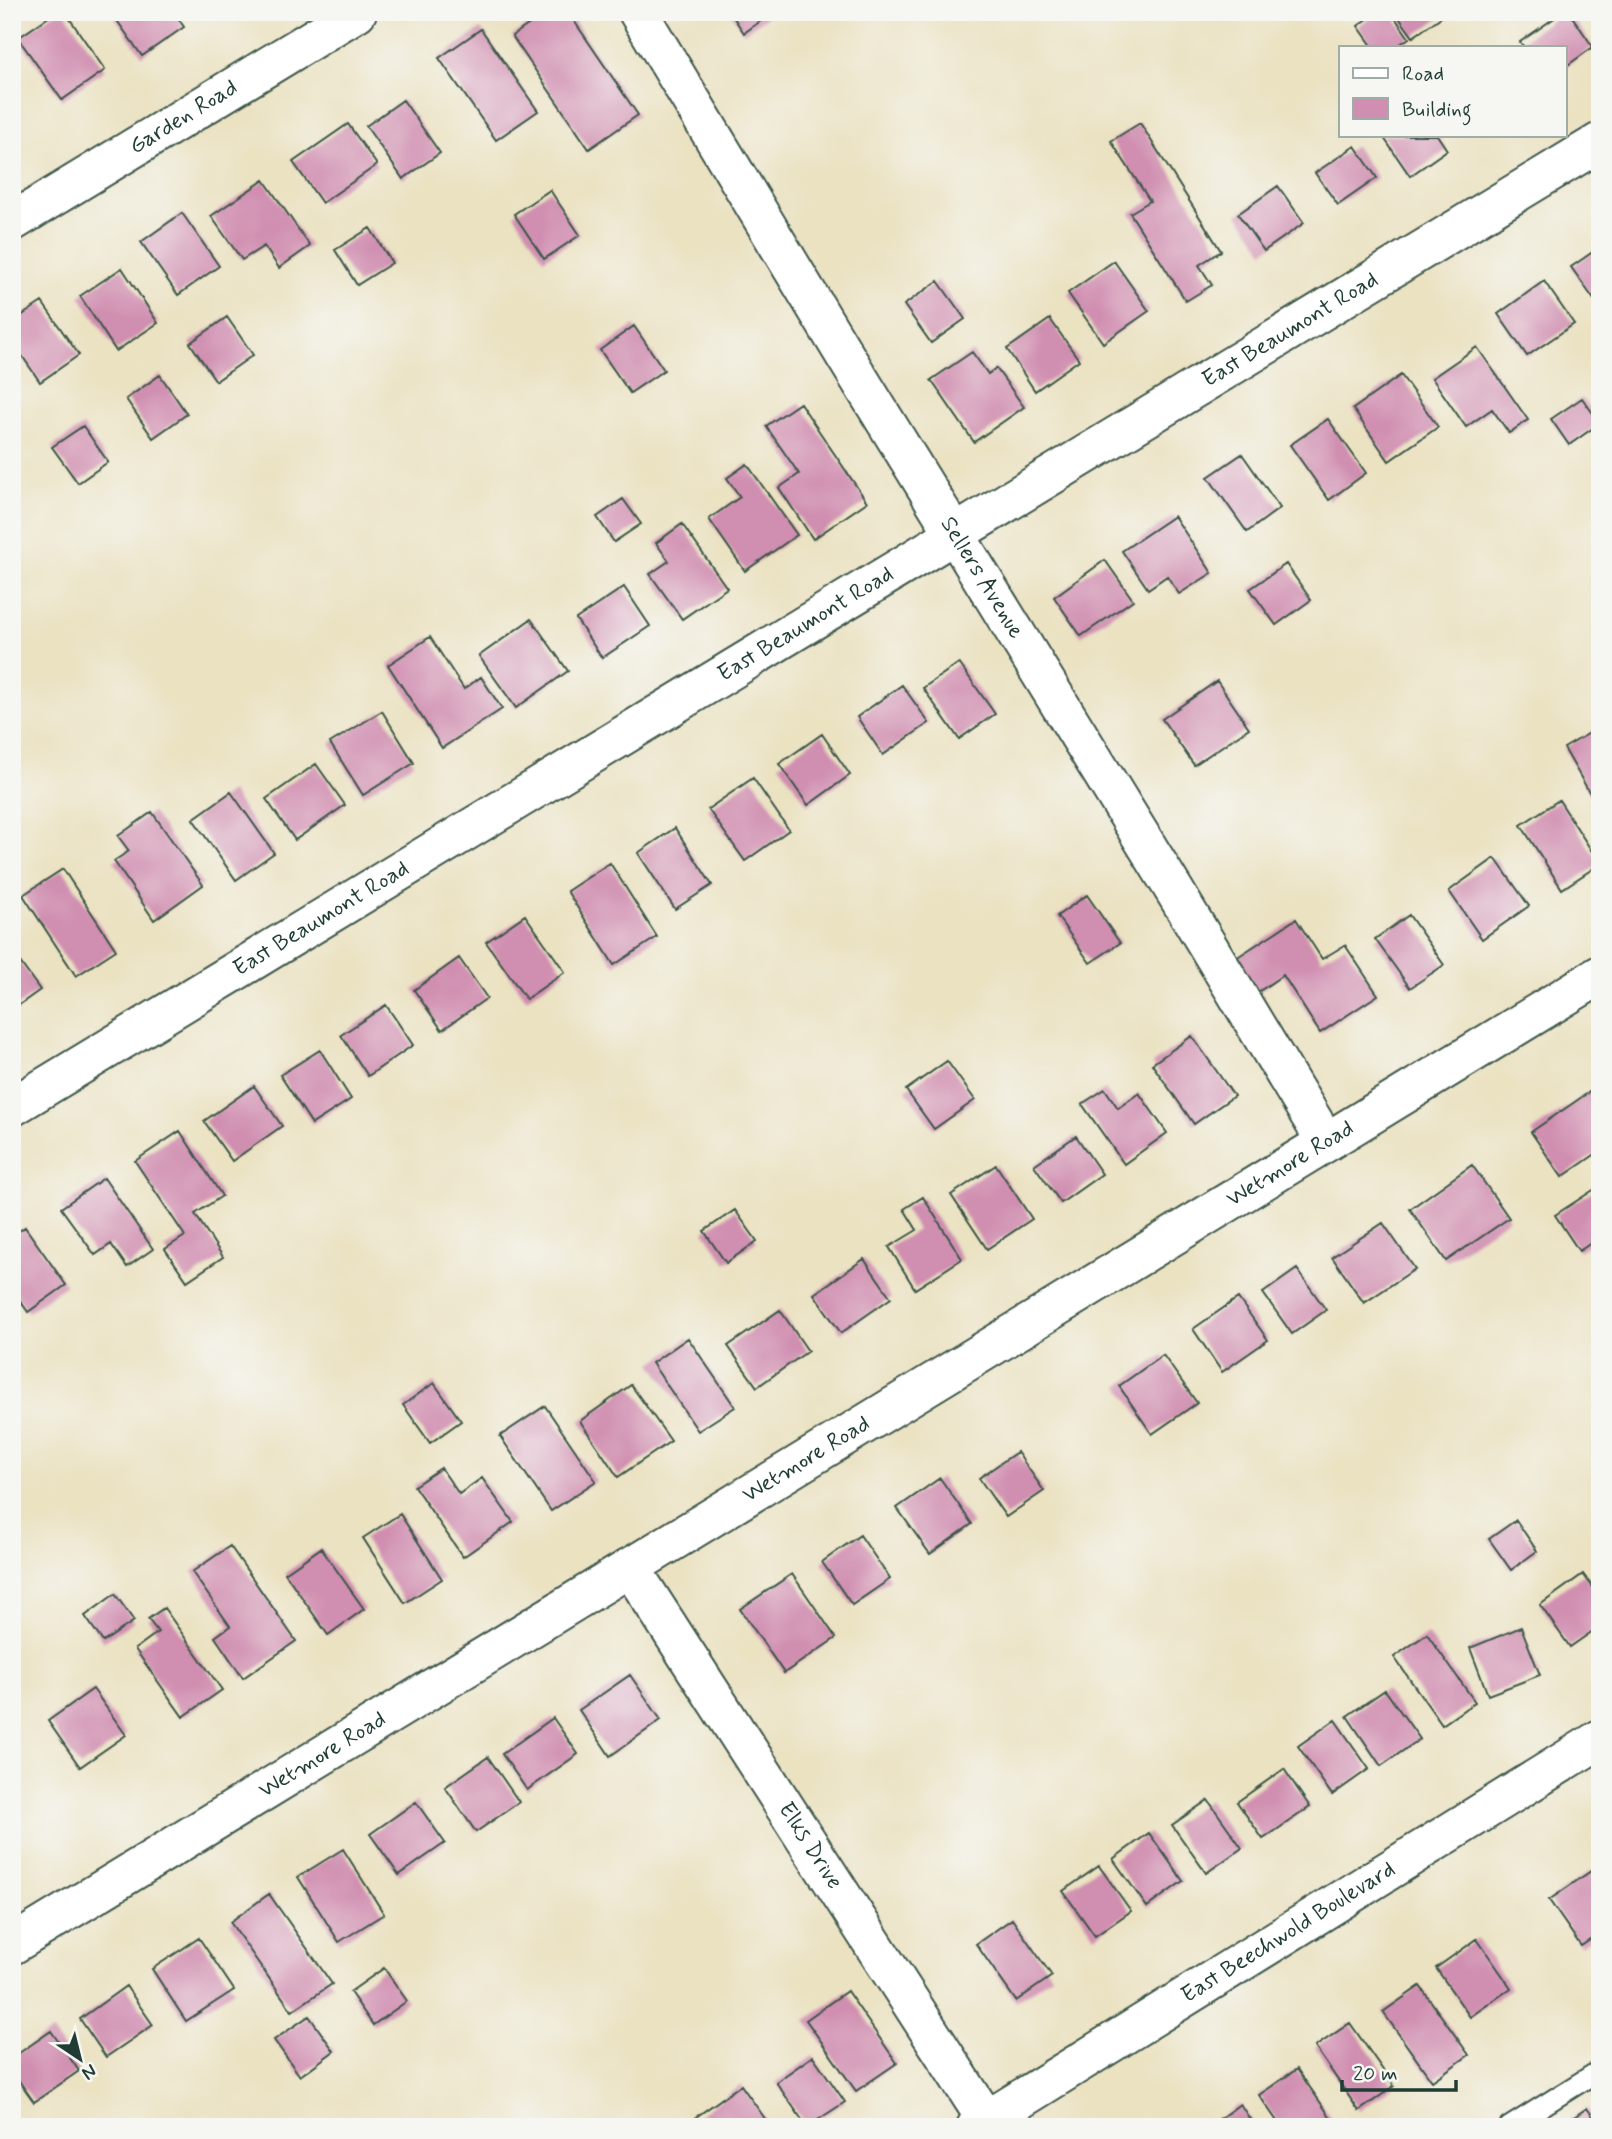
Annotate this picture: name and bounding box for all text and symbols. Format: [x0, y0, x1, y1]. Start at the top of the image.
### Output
legend [1339, 46, 1566, 136]
text: Road [1402, 60, 1444, 88]
street label: Garden Road [124, 73, 243, 162]
text: Building [1402, 96, 1472, 126]
street label: East Beaumont Road [1197, 265, 1384, 395]
street label: Sellers Avenue [933, 511, 1031, 645]
street label: East Beaumont Road [712, 560, 899, 689]
street label: East Beaumont Road [228, 854, 415, 984]
street label: Wetmore Road [1221, 1114, 1360, 1215]
street label: Wetmore Road [737, 1409, 876, 1510]
street label: Wetmore Road [253, 1705, 392, 1806]
street label: Elks Drive [771, 1797, 849, 1895]
street label: East Beechwold Boulevard [1176, 1855, 1401, 2011]
north arrow [46, 2024, 116, 2094]
scale bar [1342, 2048, 1456, 2092]
text: N [77, 2058, 101, 2086]
text: 20 m [1353, 2060, 1398, 2088]

